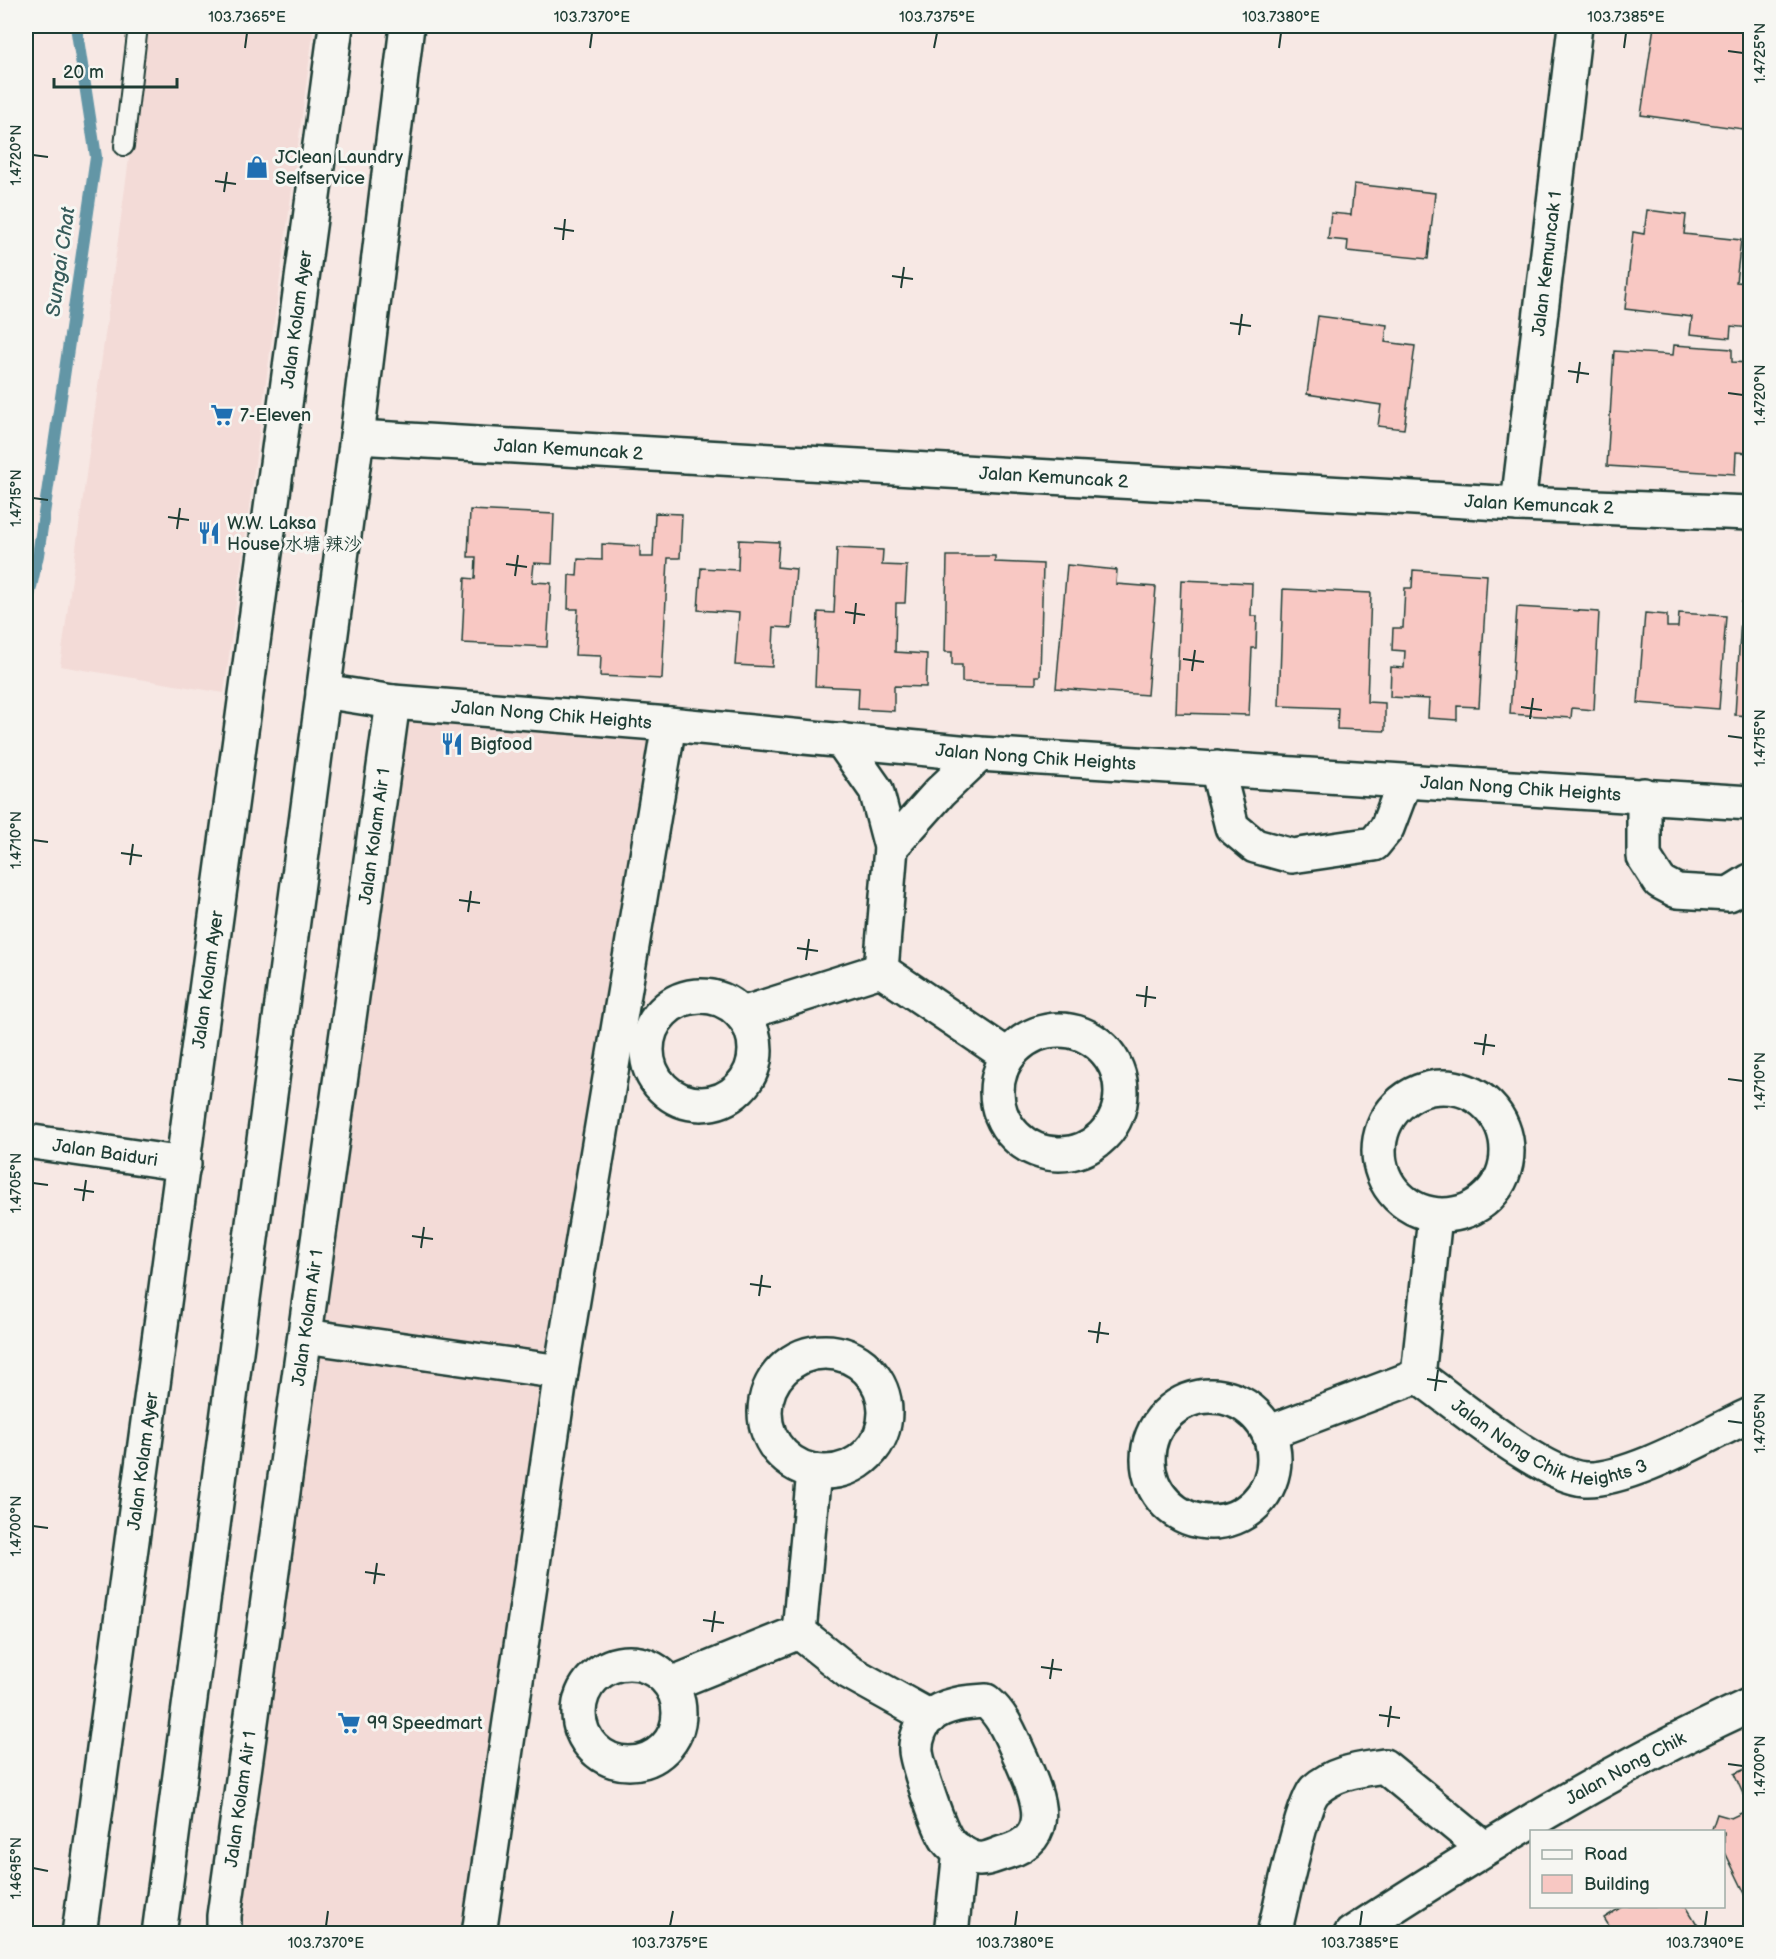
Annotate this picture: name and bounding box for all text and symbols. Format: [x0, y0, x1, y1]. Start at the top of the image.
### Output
text: 103.7365°E [208, 8, 286, 27]
text: 103.7370°E [554, 8, 630, 27]
text: 103.7375°E [899, 8, 975, 27]
text: 103.7380°E [1242, 8, 1320, 27]
text: 103.7385°E [1587, 8, 1665, 27]
text: 1.4725°N [1751, 23, 1770, 83]
scale bar [54, 51, 177, 89]
text: 20 m [63, 62, 104, 83]
text: 1.4720°N [7, 124, 26, 186]
place label: JClean Laundry Selfservice [275, 147, 404, 189]
shop icon: JClean Laundry Selfservice [244, 154, 270, 180]
street label: Jalan Kemuncak 1 [1528, 190, 1566, 337]
water label: Sungai Chat [41, 205, 81, 318]
street label: Jalan Kolam Ayer [277, 249, 316, 390]
text: 1.4720°N [1751, 364, 1770, 426]
supermarket icon: 7-Eleven [209, 402, 235, 428]
place label: 7-Eleven [240, 405, 311, 426]
street label: Jalan Kemuncak 2 [493, 434, 644, 464]
street label: Jalan Kemuncak 2 [979, 462, 1129, 492]
text: 1.4715°N [7, 469, 26, 527]
street label: Jalan Kemuncak 2 [1464, 490, 1615, 518]
place label: W.W. Laksa House 水塘 辣沙 [227, 513, 362, 555]
restaurant icon: W.W. Laksa House 水塘 辣沙 [196, 520, 222, 546]
street label: Jalan Nong Chik Heights [451, 696, 653, 733]
text: 1.4715°N [1751, 709, 1770, 767]
restaurant icon: Bigfood [439, 731, 465, 757]
place label: Bigfood [470, 734, 533, 755]
street label: Jalan Nong Chik Heights [935, 739, 1137, 774]
street label: Jalan Kolam Air 1 [354, 767, 394, 906]
street label: Jalan Nong Chik Heights [1420, 772, 1622, 805]
text: 1.4710°N [7, 811, 26, 869]
street label: Jalan Kolam Ayer [188, 909, 227, 1050]
text: 1.4710°N [1751, 1052, 1770, 1110]
street label: Jalan Baiduri [51, 1134, 159, 1171]
text: 1.4705°N [7, 1153, 26, 1213]
street label: Jalan Kolam Air 1 [287, 1248, 327, 1387]
street label: Jalan Kolam Ayer [123, 1391, 162, 1531]
text: 1.4705°N [1751, 1393, 1770, 1453]
street label: Jalan Nong Chik Heights 3 [1447, 1394, 1650, 1490]
text: 1.4700°N [7, 1495, 26, 1557]
supermarket icon: 99 Speedmart [336, 1710, 362, 1736]
place label: 99 Speedmart [367, 1713, 483, 1734]
street label: Jalan Nong Chik [1562, 1727, 1689, 1809]
street label: Jalan Kolam Air 1 [220, 1730, 260, 1869]
text: 1.4700°N [1751, 1735, 1770, 1797]
legend [1530, 1830, 1725, 1908]
text: 1.4695°N [7, 1837, 26, 1899]
text: Road [1584, 1844, 1628, 1865]
text: Building [1584, 1874, 1650, 1895]
text: 103.7370°E [288, 1934, 364, 1953]
text: 103.7375°E [632, 1934, 708, 1953]
text: 103.7380°E [976, 1934, 1054, 1953]
text: 103.7385°E [1321, 1934, 1399, 1953]
text: 103.7390°E [1666, 1934, 1744, 1953]

